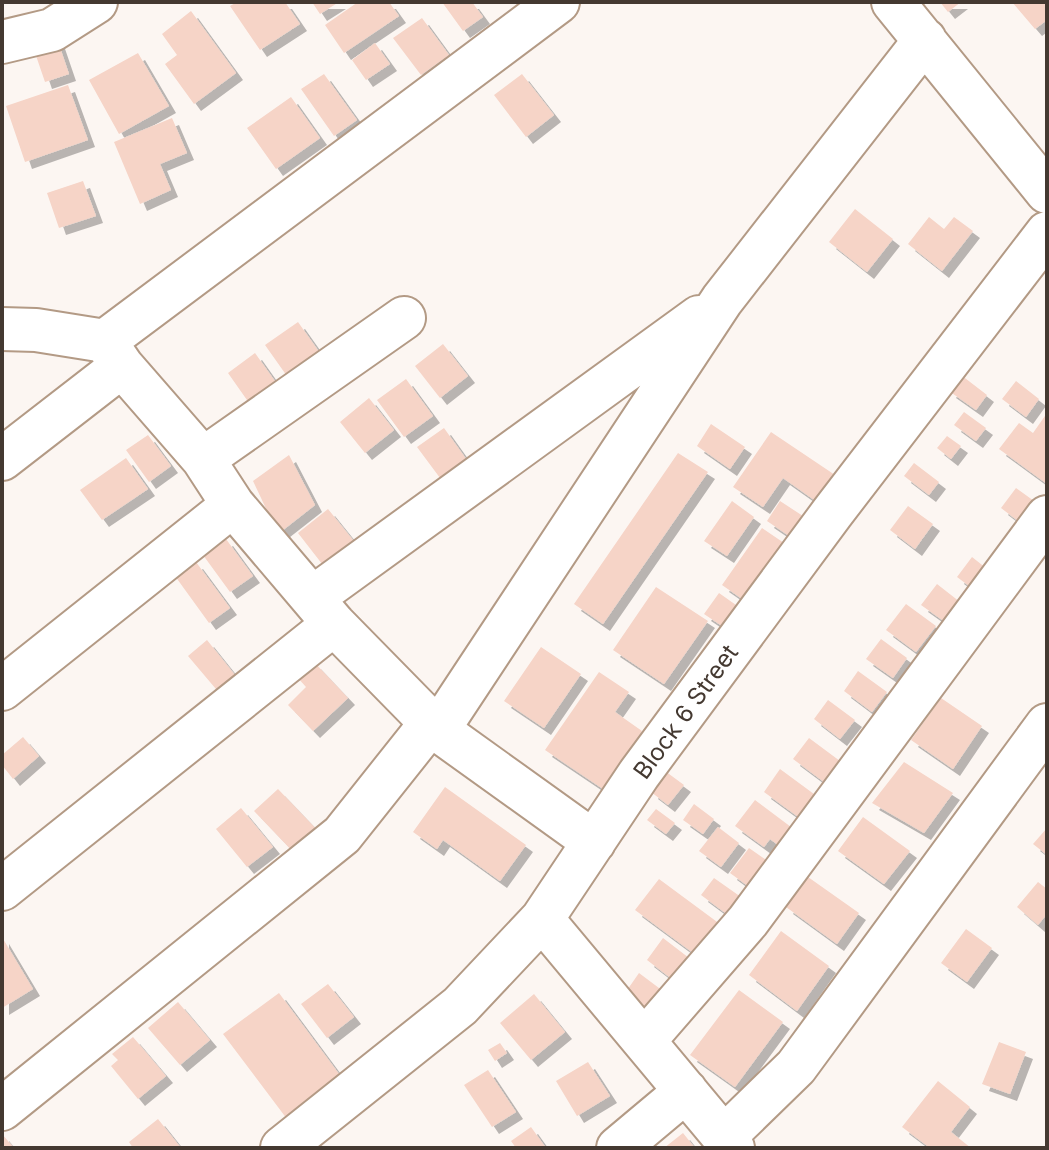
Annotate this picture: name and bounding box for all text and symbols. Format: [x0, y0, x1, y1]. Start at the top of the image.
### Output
street label: Block 6 Street [627, 639, 744, 785]

